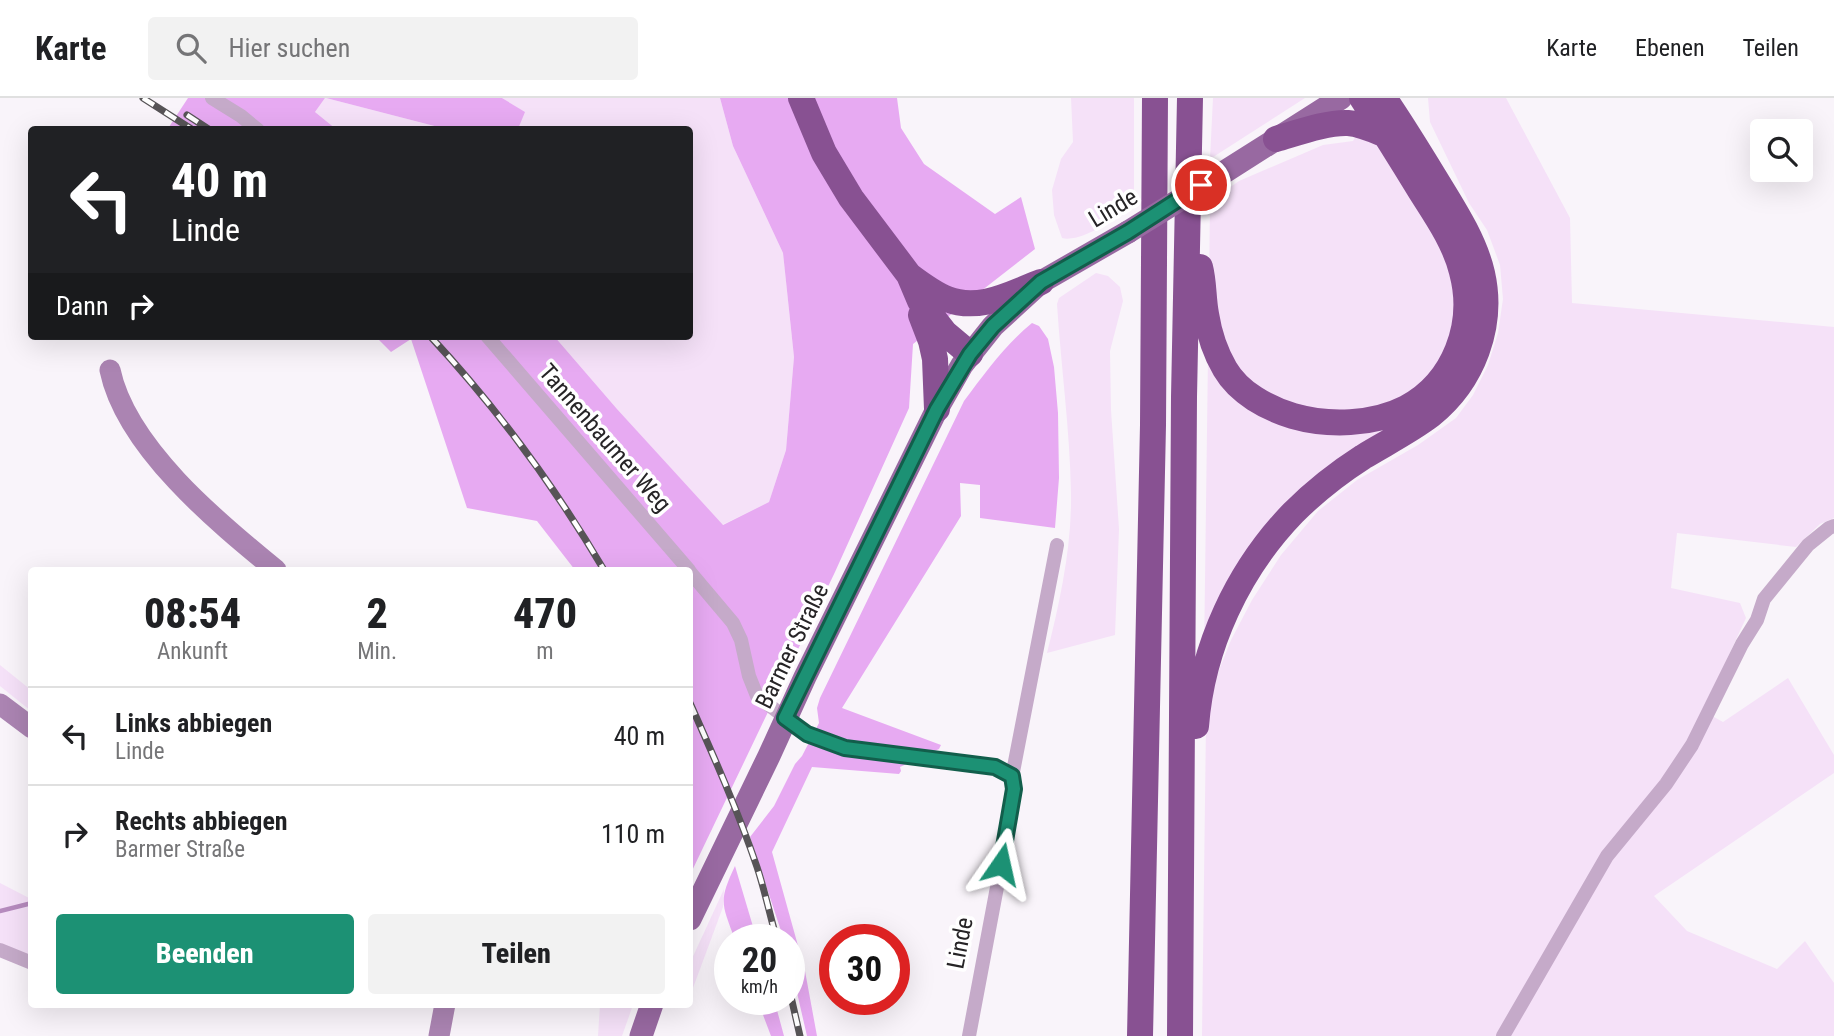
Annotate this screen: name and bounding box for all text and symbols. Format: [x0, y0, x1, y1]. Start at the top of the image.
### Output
search box [148, 17, 638, 80]
text: Karte [35, 29, 106, 68]
icon: search [172, 29, 210, 67]
text: Hier suchen [228, 33, 350, 63]
text: Karte [1546, 34, 1597, 62]
text: Ebenen [1635, 34, 1705, 62]
text: Teilen [1743, 34, 1799, 62]
map controls [1750, 119, 1813, 182]
button: search [1750, 119, 1813, 182]
text: 40 m [171, 152, 268, 209]
icon: left [56, 154, 147, 245]
pin [1171, 155, 1231, 215]
icon: arrive [1182, 166, 1220, 204]
street label: Linde [1084, 183, 1142, 233]
text: Linde [171, 211, 240, 249]
icon: right [122, 287, 160, 325]
text: Dann [56, 291, 108, 321]
street label: Tannenbaumer Weg [533, 358, 677, 518]
street label: Barmer Straße [750, 579, 834, 713]
text: 08:54 [144, 589, 241, 638]
text: 2 [366, 589, 388, 638]
text: 470 [513, 589, 577, 638]
text: Ankunft [157, 638, 228, 665]
text: Min. [357, 638, 397, 665]
text: m [536, 638, 554, 665]
text: Links abbiegen [115, 708, 272, 738]
icon: left [56, 717, 94, 755]
text: 40 m [614, 721, 665, 751]
text: Linde [115, 738, 165, 765]
text: Rechts abbiegen [115, 806, 288, 836]
icon: right [56, 815, 94, 853]
text: 110 m [601, 819, 665, 849]
position arrow [964, 827, 1038, 901]
text: Barmer Straße [115, 836, 245, 863]
button: Beenden [56, 914, 354, 994]
button: Teilen [368, 914, 665, 994]
street label: Linde [941, 915, 979, 971]
speed limit sign: 30 [819, 924, 910, 1015]
text: 20 [742, 940, 777, 981]
text: km/h [741, 976, 778, 997]

